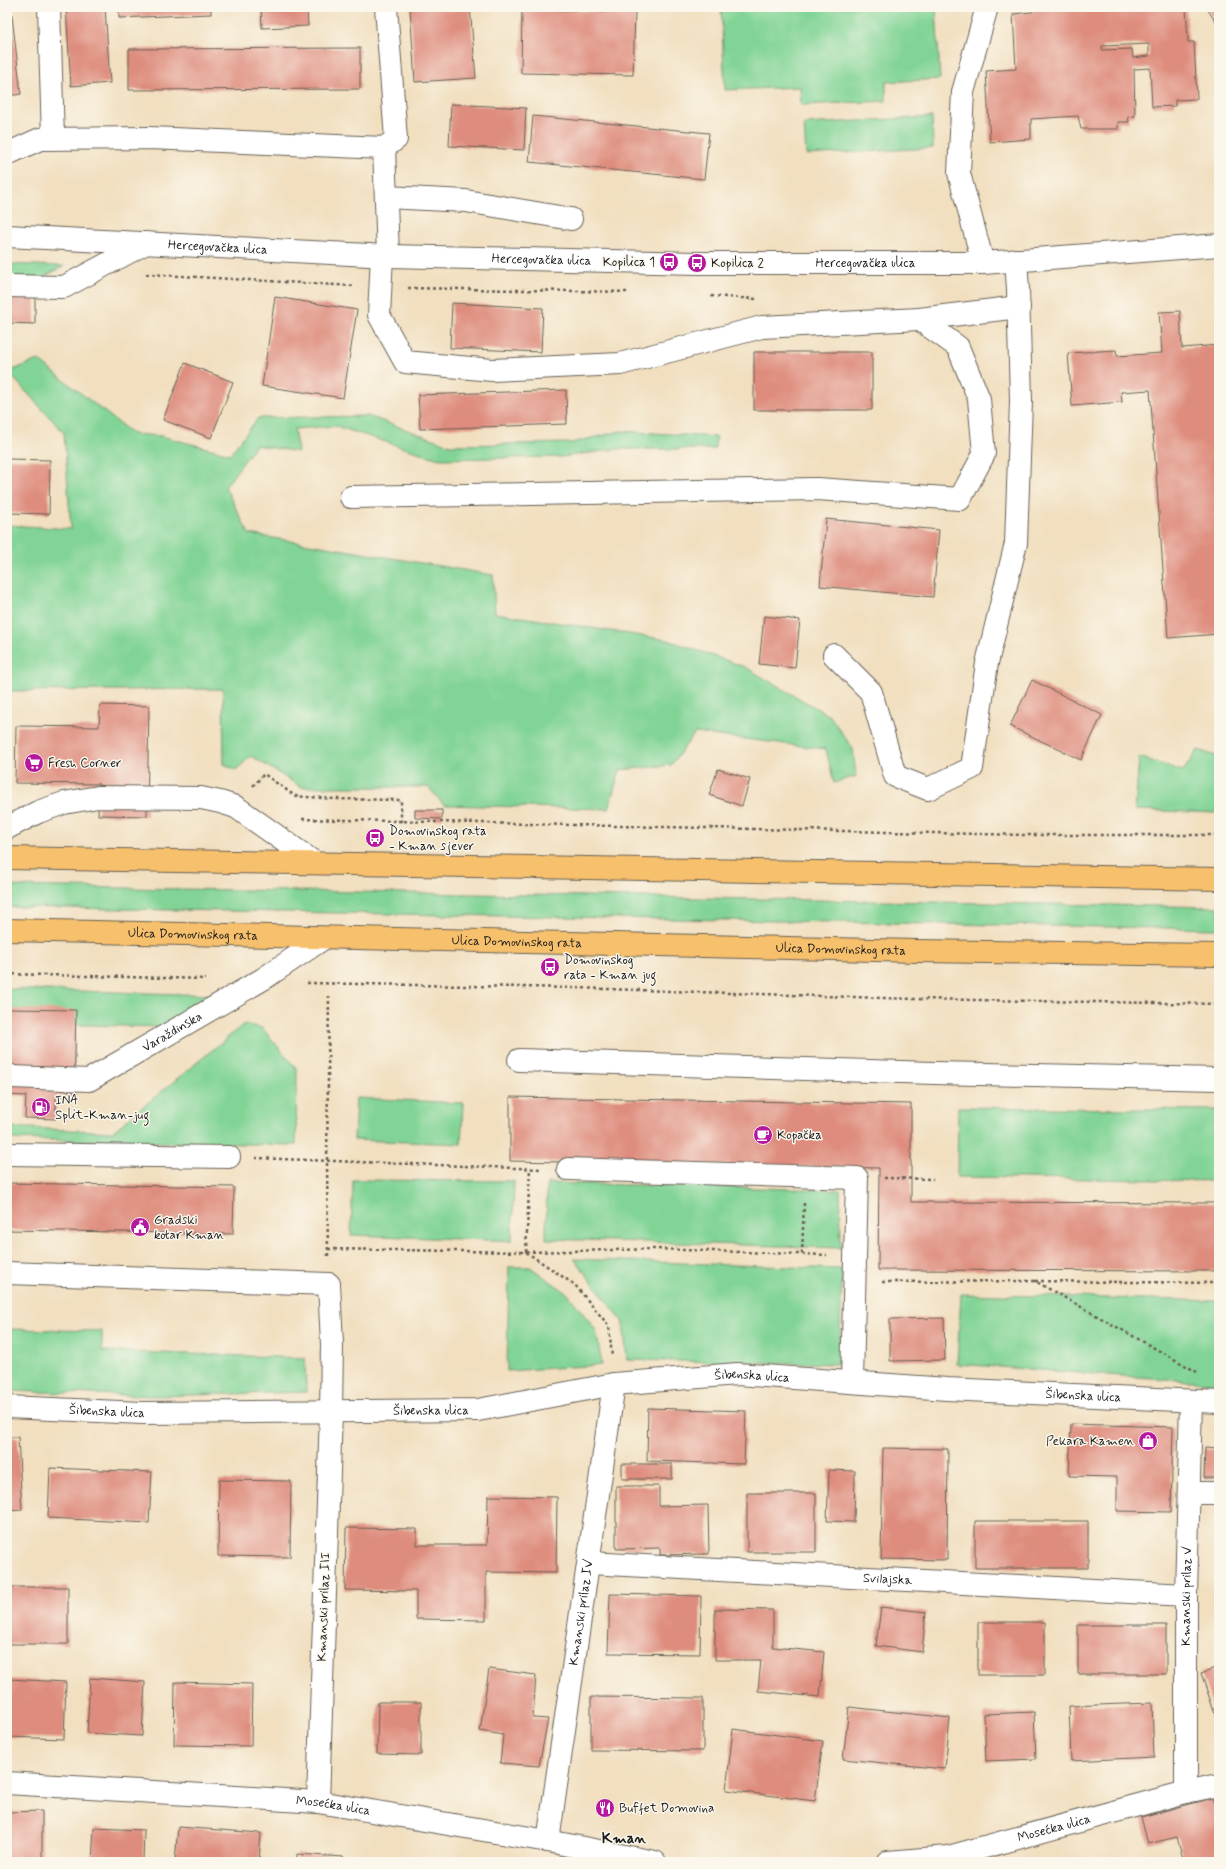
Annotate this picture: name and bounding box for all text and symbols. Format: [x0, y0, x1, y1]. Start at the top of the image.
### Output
street label: Hercegovačka ulica [167, 236, 268, 258]
street label: Hercegovačka ulica [491, 250, 592, 269]
bus stop icon: Kopilica 1 [658, 251, 680, 273]
bus stop icon: Kopilica 2 [686, 252, 708, 274]
place label: Kopilica 1 [603, 254, 655, 271]
place label: Kopilica 2 [711, 255, 765, 272]
street label: Hercegovačka ulica [815, 255, 916, 272]
supermarket icon: Fresh Corner [23, 752, 45, 774]
place label: Fresh Corner [48, 755, 122, 772]
place label: Domovinskog rata - Kman sjever [389, 823, 487, 855]
bus stop icon: Domovinskog rata - Kman sjever [364, 827, 386, 849]
street label: Ulica Domovinskog rata [128, 924, 259, 944]
street label: Ulica Domovinskog rata [452, 932, 583, 952]
street label: Ulica Domovinskog rata [775, 939, 906, 959]
place label: Domovinskog rata - Kman jug [564, 952, 656, 986]
bus stop icon: Domovinskog rata - Kman jug [539, 956, 561, 978]
street label: Varaždinska [139, 1008, 205, 1056]
place label: INA Split-Kman-jug [55, 1092, 149, 1126]
fuel station icon: INA Split-Kman-jug [30, 1096, 52, 1118]
cafe icon: Kopačka [752, 1124, 774, 1146]
place label: Kopačka [777, 1127, 822, 1144]
place label: Gradski kotar Kman [154, 1212, 224, 1244]
public building icon: Gradski kotar Kman [129, 1216, 151, 1238]
street label: Šibenska ulica [713, 1366, 791, 1386]
street label: Šibenska ulica [1045, 1385, 1122, 1406]
street label: Šibenska ulica [69, 1401, 145, 1422]
street label: Šibenska ulica [393, 1402, 469, 1419]
shop icon: Pekara Kamen [1137, 1430, 1159, 1452]
place label: Pekara Kamen [1046, 1433, 1134, 1450]
street label: Kmanski prilaz V [1178, 1545, 1196, 1646]
street label: Kmanski prilaz III [314, 1552, 334, 1662]
street label: Kmanski prilaz IV [565, 1558, 597, 1667]
street label: Svilajska [862, 1569, 913, 1589]
street label: Mosećka ulica [295, 1792, 372, 1819]
restaurant icon: Buffet Domovina [594, 1797, 616, 1819]
place label: Buffet Domovina [619, 1800, 714, 1817]
street label: Mosećka ulica [1016, 1810, 1093, 1846]
district label: Kman [602, 1829, 646, 1849]

